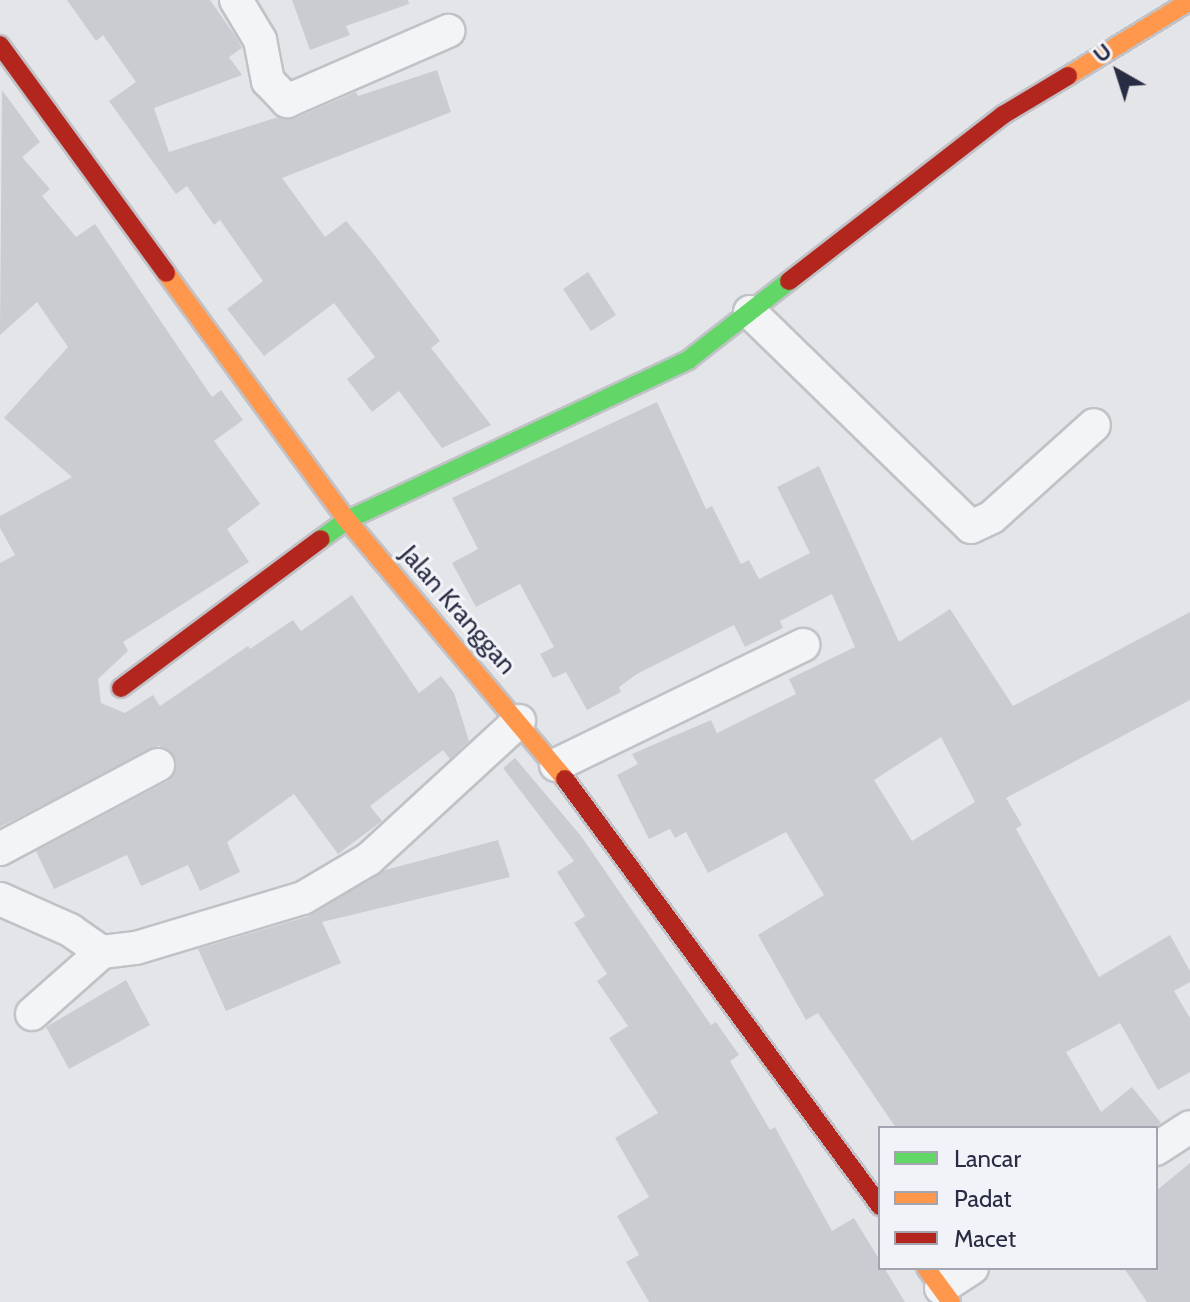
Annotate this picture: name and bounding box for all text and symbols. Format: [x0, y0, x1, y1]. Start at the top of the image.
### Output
north arrow [1078, 32, 1158, 112]
text: U [1088, 38, 1117, 68]
street label: Jalan Kranggan [394, 539, 522, 681]
legend [878, 1126, 1158, 1270]
text: Lancar [954, 1144, 1021, 1173]
text: Padat [954, 1184, 1012, 1213]
text: Macet [954, 1224, 1016, 1253]

